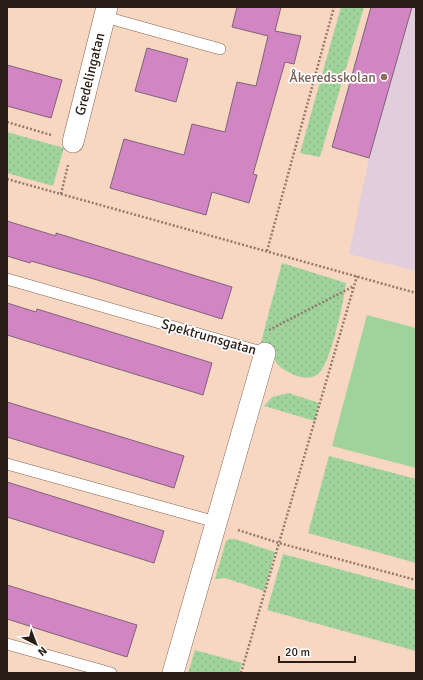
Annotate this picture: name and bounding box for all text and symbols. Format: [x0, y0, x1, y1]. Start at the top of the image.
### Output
street label: Gredelingatan [71, 31, 109, 117]
place label: Åkeredsskolan [289, 69, 376, 86]
marker: Åkeredsskolan [379, 72, 389, 82]
street label: Spektrumsgatan [159, 315, 259, 359]
north arrow [16, 624, 56, 664]
scale bar [279, 638, 355, 664]
text: N [35, 644, 50, 658]
text: 20 m [285, 645, 310, 660]

